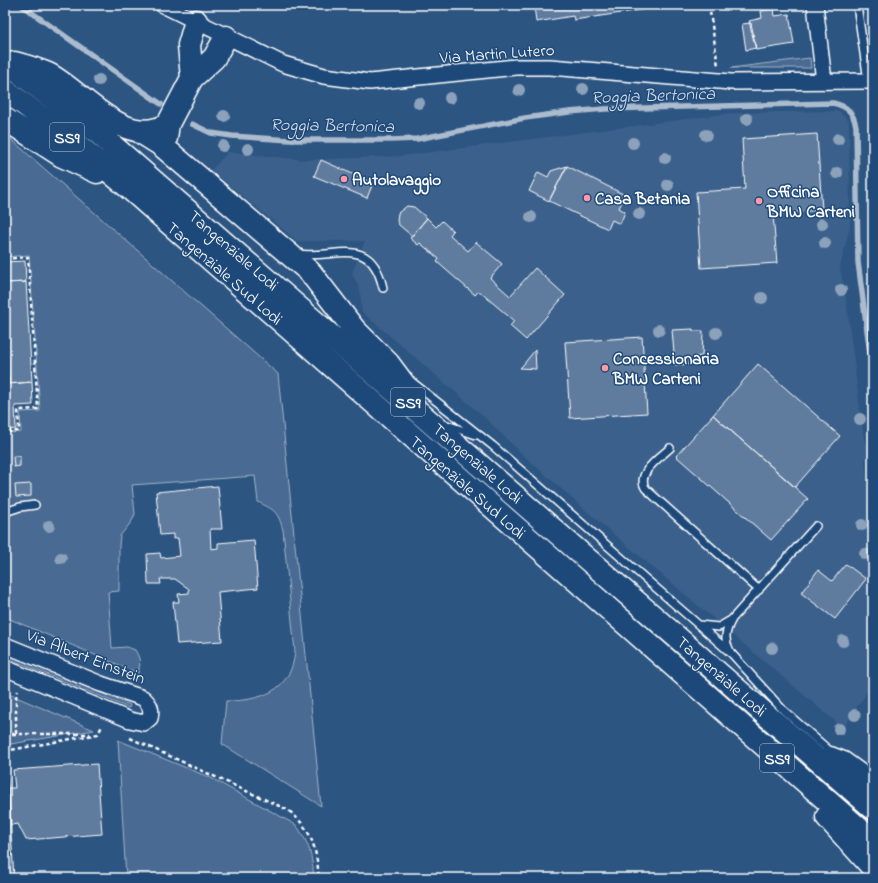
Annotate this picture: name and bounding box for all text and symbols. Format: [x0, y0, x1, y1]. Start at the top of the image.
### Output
street label: Via Martin Lutero [438, 38, 555, 71]
water label: Roggia Bertonica [591, 82, 716, 112]
water label: Roggia Bertonica [270, 113, 394, 141]
road number: SS9 [50, 123, 84, 151]
place label: Autolavaggio [352, 168, 441, 195]
marker: Autolavaggio [339, 174, 349, 184]
place label: Officina BMW Carteni [766, 180, 855, 225]
place label: Casa Betania [595, 187, 690, 212]
marker: Casa Betania [582, 193, 592, 203]
marker: Officina BMW Carteni [754, 196, 764, 206]
street label: Tangenziale Lodi [181, 205, 284, 299]
street label: Tangenziale Sud Lodi [159, 216, 288, 333]
place label: Concessionaria BMW Carteni [612, 347, 719, 392]
marker: Concessionaria BMW Carteni [600, 363, 610, 373]
road number: SS9 [391, 388, 425, 416]
street label: Tangenziale Lodi [425, 418, 528, 512]
street label: Tangenziale Sud Lodi [402, 430, 531, 547]
street label: Via Albert Einstein [21, 623, 149, 692]
street label: Tangenziale Lodi [669, 631, 772, 725]
road number: SS9 [760, 744, 794, 772]

